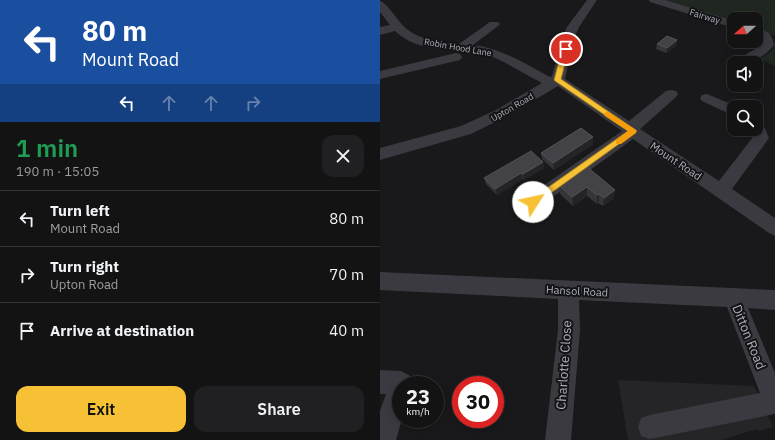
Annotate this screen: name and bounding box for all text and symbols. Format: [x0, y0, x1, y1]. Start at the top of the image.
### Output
street label: Fairway [688, 6, 722, 26]
text: 80 m [82, 12, 147, 49]
north arrow [727, 12, 763, 48]
map controls [727, 12, 763, 136]
icon: left [16, 16, 68, 68]
pin [549, 32, 583, 66]
street label: Robin Hood Lane [423, 36, 493, 58]
icon: arrive [555, 38, 577, 60]
text: Mount Road [82, 48, 179, 71]
button: sound [727, 56, 763, 92]
street label: Upton Road [489, 90, 535, 124]
icon: left [116, 92, 138, 114]
icon: ahead [158, 92, 180, 114]
icon: ahead [200, 92, 222, 114]
icon: right [242, 92, 264, 114]
button: search [727, 100, 763, 136]
text: 1 min [16, 132, 78, 164]
button: close [322, 135, 364, 177]
street label: Mount Road [647, 139, 705, 183]
text: 190 m · 15:05 [16, 163, 99, 180]
position arrow [512, 181, 554, 223]
text: Turn left [50, 201, 110, 220]
icon: left [16, 208, 38, 230]
text: 80 m [329, 209, 364, 228]
text: Mount Road [50, 220, 120, 237]
text: Turn right [50, 257, 119, 276]
icon: right [16, 264, 38, 286]
text: 70 m [329, 265, 364, 284]
text: Upton Road [50, 276, 118, 293]
street label: Hansol Road [546, 282, 608, 300]
street label: Ditton Road [728, 302, 770, 372]
icon: arrive [16, 320, 38, 342]
street label: Charlotte Close [552, 320, 576, 410]
text: Arrive at destination [50, 321, 194, 340]
text: 40 m [329, 321, 364, 340]
speed limit sign: 30 [452, 376, 504, 428]
text: 23 [406, 383, 430, 410]
button: Exit [16, 386, 186, 432]
button: Share [194, 386, 364, 432]
text: km/h [406, 405, 430, 418]

